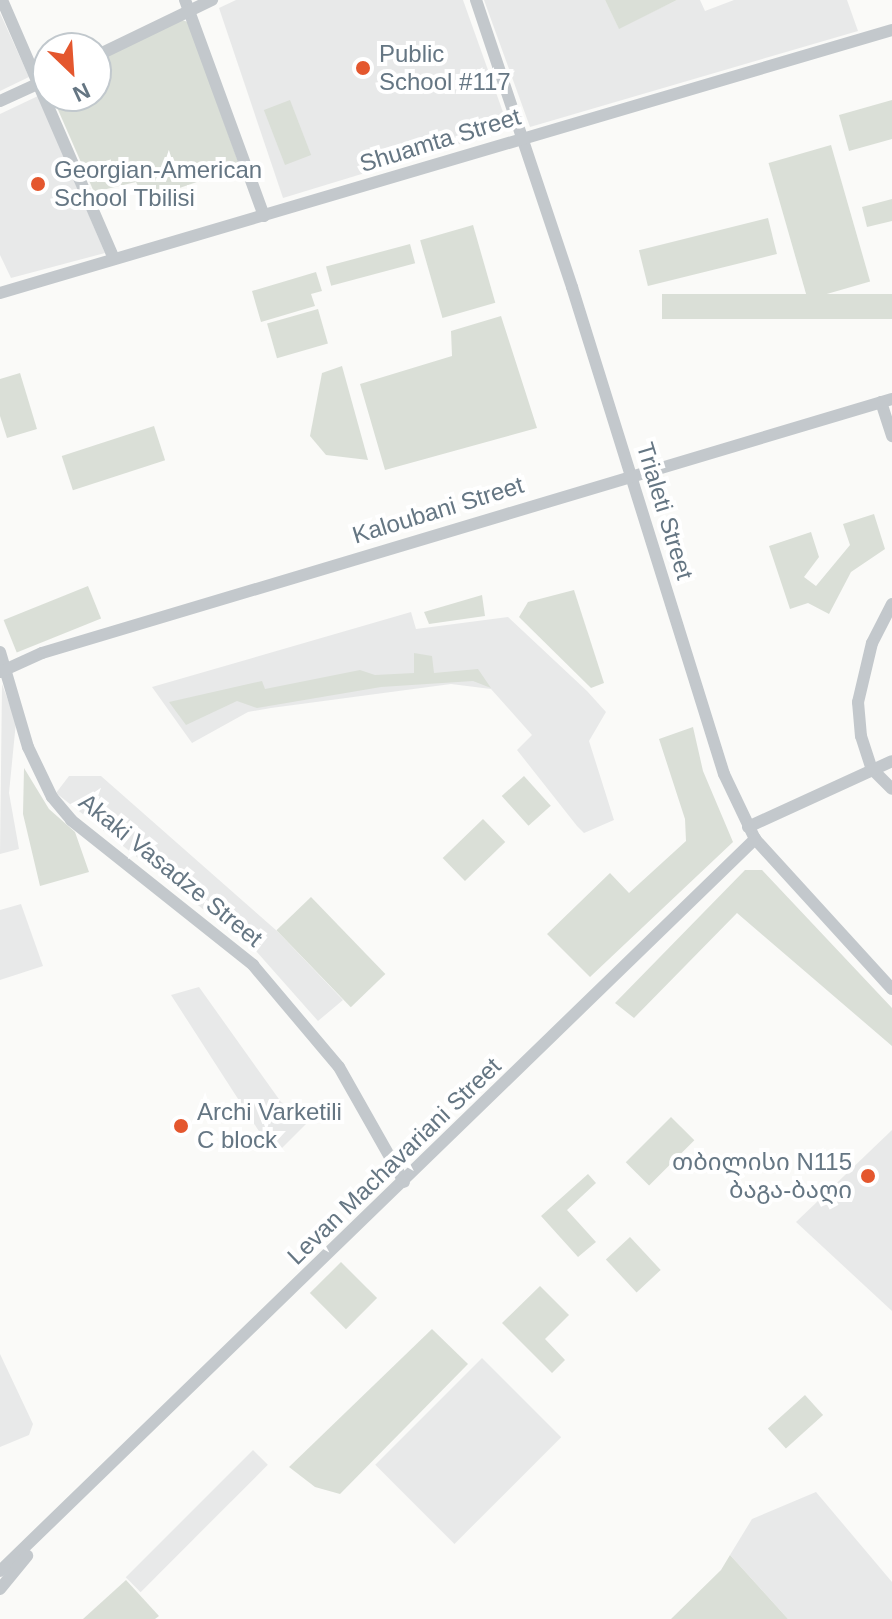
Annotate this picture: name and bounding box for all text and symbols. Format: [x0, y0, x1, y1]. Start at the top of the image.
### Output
north arrow [32, 32, 112, 112]
place label: Public School #117 [379, 40, 511, 96]
marker: Public School #117 [354, 59, 372, 77]
text: N [69, 78, 94, 107]
street label: Shuamta Street [356, 102, 524, 178]
place label: Georgian-American School Tbilisi [54, 156, 262, 212]
marker: Georgian-American School Tbilisi [29, 175, 47, 193]
street label: Trialeti Street [630, 439, 700, 583]
street label: Kaloubani Street [349, 470, 527, 550]
street label: Akaki Vasadze Street [73, 787, 269, 953]
street label: Levan Machavariani Street [281, 1051, 507, 1271]
place label: Archi Varketili C block [197, 1098, 342, 1154]
marker: Archi Varketili C block [172, 1117, 190, 1135]
place label: თბილისი N115 ბაგა-ბაღი [672, 1148, 852, 1204]
marker: თბილისი N115 ბაგა-ბაღი [859, 1167, 877, 1185]

